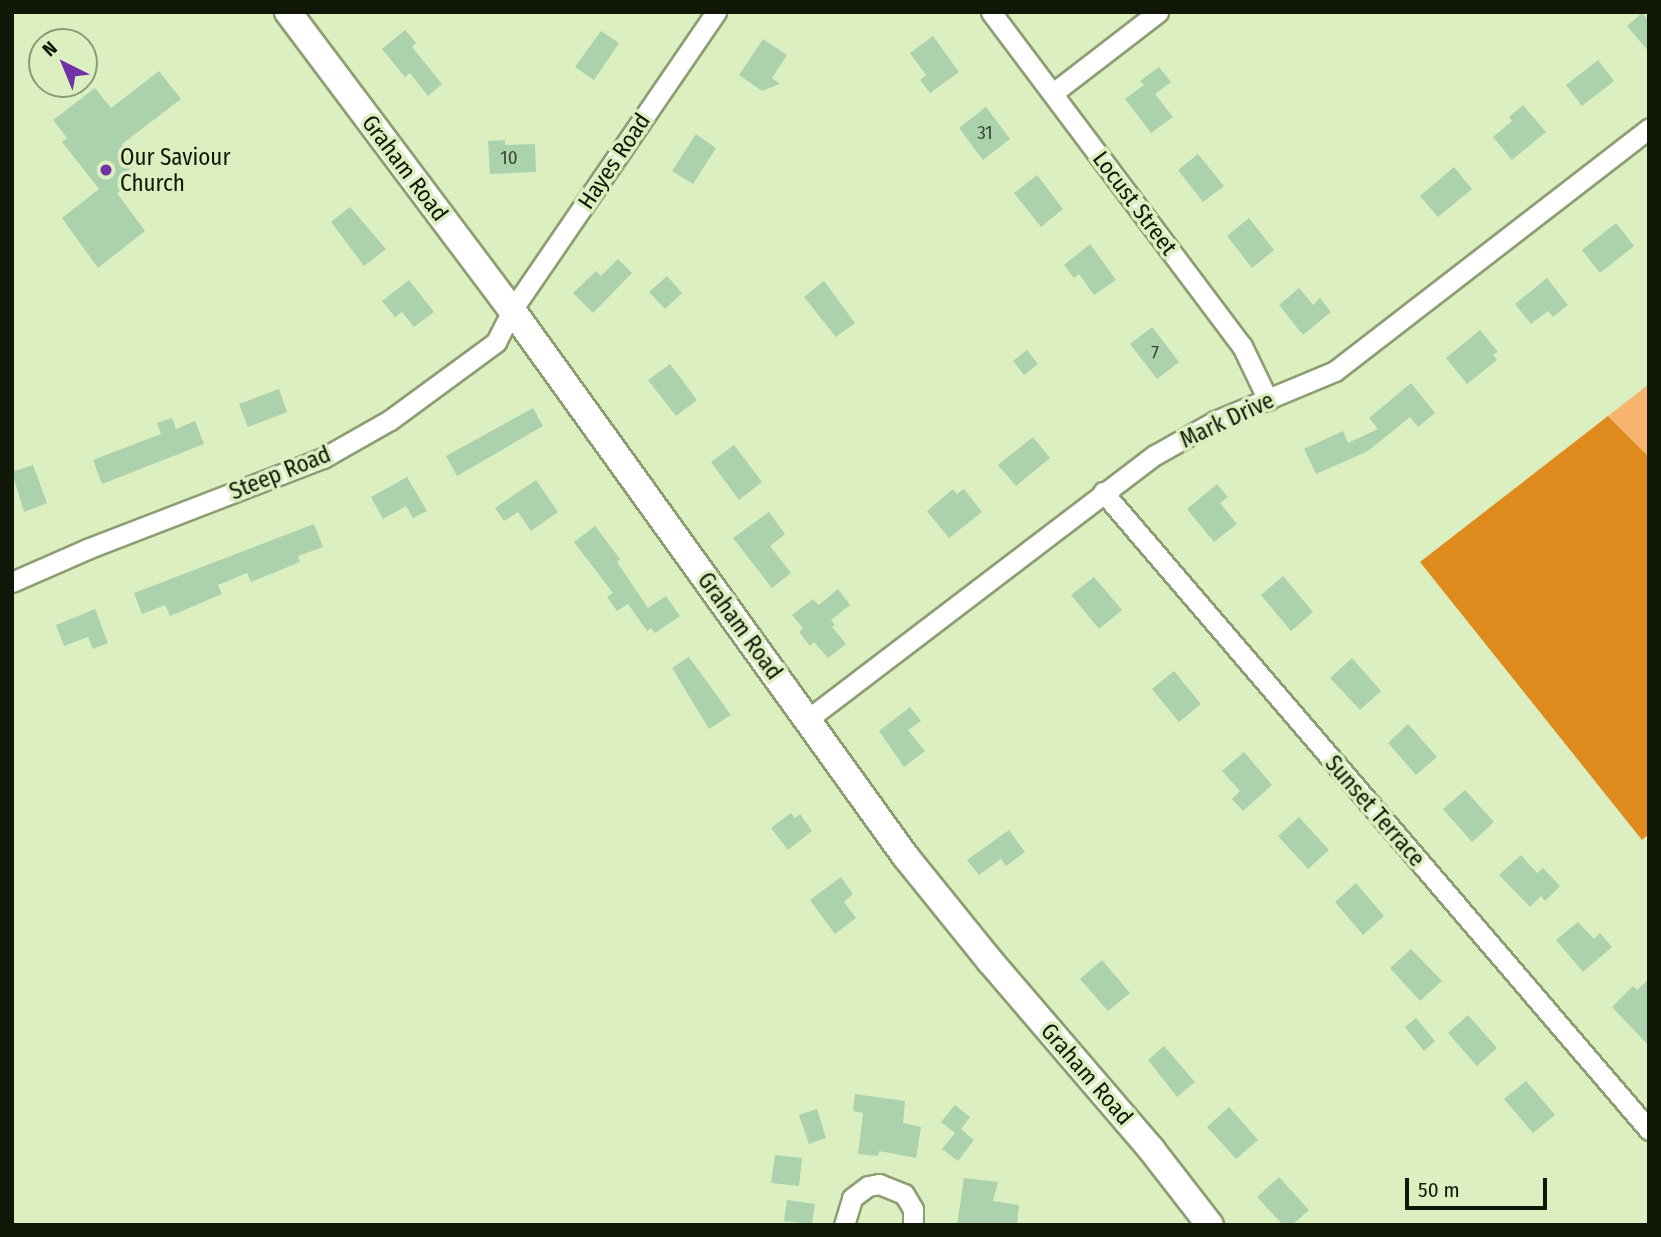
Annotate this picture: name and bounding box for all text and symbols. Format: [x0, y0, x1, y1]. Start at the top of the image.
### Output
north arrow [28, 28, 98, 98]
text: N [38, 36, 62, 61]
street label: Hayes Road [572, 108, 656, 214]
street label: Graham Road [356, 109, 454, 227]
house number: 31 [977, 122, 993, 144]
place label: Our Saviour Church [120, 143, 230, 197]
street label: Locust Street [1087, 146, 1183, 260]
house number: 10 [500, 147, 518, 169]
marker: Our Saviour Church [98, 162, 114, 178]
house number: 7 [1151, 342, 1159, 364]
street label: Mark Drive [1176, 386, 1278, 454]
street label: Steep Road [225, 440, 335, 506]
street label: Graham Road [692, 567, 788, 685]
street label: Sunset Terrace [1319, 750, 1431, 872]
street label: Graham Road [1035, 1017, 1139, 1131]
scale bar [1409, 1164, 1551, 1208]
text: 50 m [1418, 1177, 1460, 1203]

